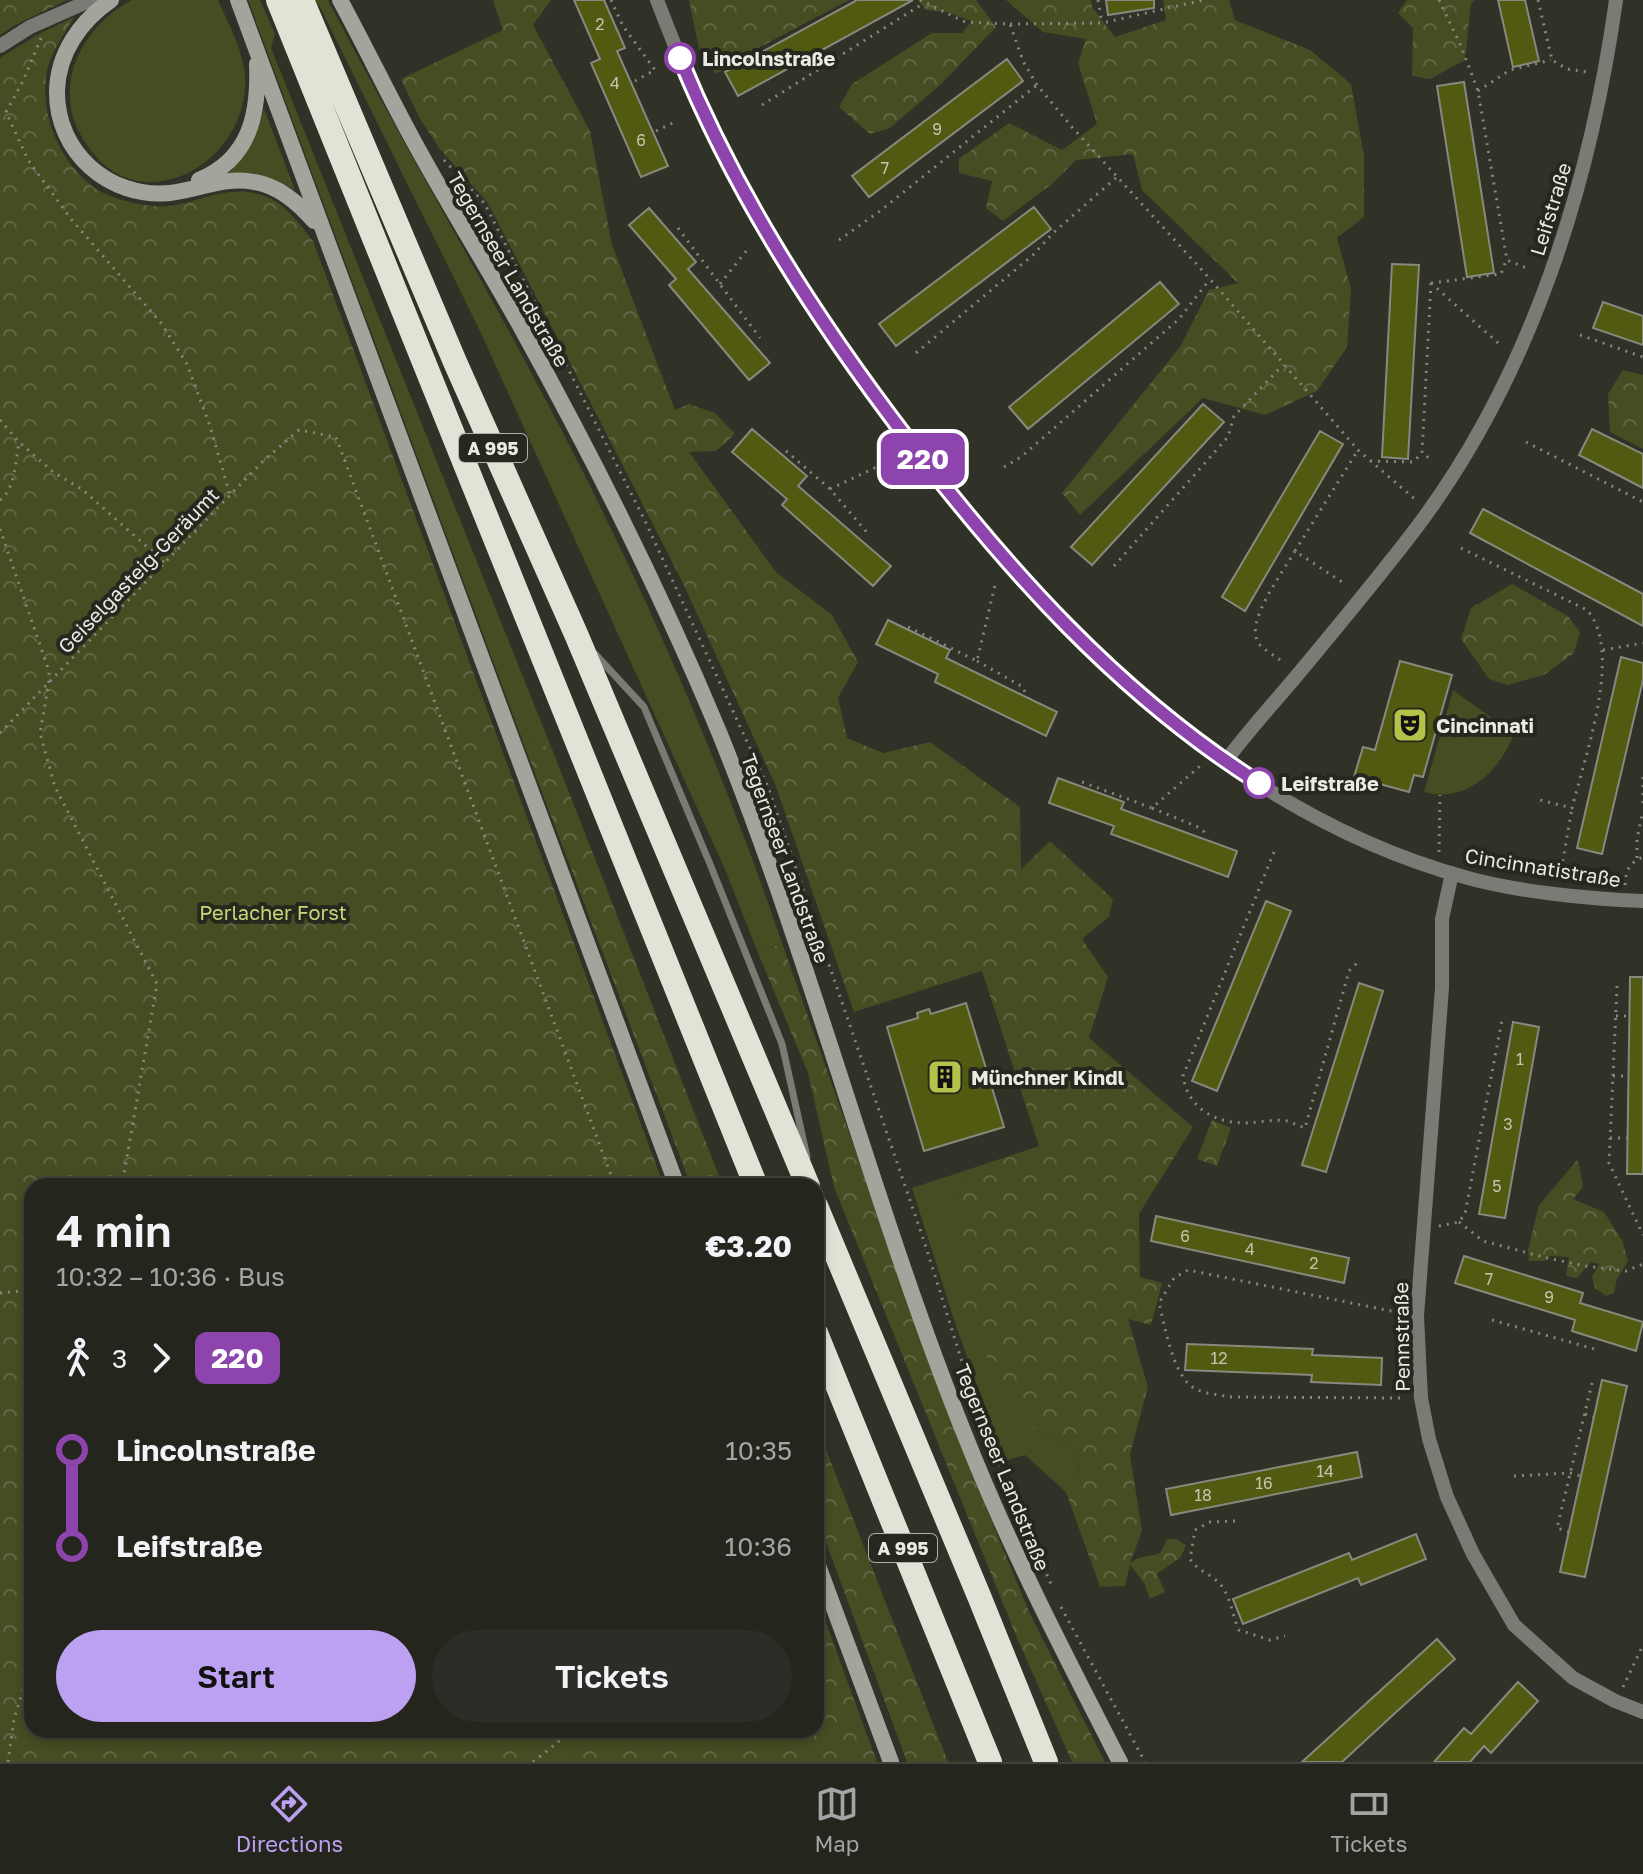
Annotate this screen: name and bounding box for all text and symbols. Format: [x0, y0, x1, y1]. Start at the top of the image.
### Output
house number: 2 [595, 14, 605, 34]
marker: Lincolnstraße [665, 43, 695, 73]
place label: Lincolnstraße [702, 46, 835, 70]
house number: 4 [610, 73, 620, 93]
house number: 9 [932, 119, 942, 139]
house number: 6 [636, 130, 646, 150]
house number: 7 [881, 158, 889, 178]
street label: Leifstraße [1524, 160, 1576, 258]
street label: Tegernseer Landstraße [443, 167, 575, 371]
line badge: 220 [877, 433, 969, 485]
road number: A 995 [459, 434, 527, 462]
text: 220 [897, 442, 949, 475]
street label: Geiselgasteig-Geräumt [53, 482, 223, 658]
theatre icon: Cincinnati [1391, 706, 1429, 744]
place label: Cincinnati [1436, 713, 1534, 737]
street label: Tegernseer Landstraße [737, 750, 835, 966]
marker: Leifstraße [1244, 768, 1274, 798]
place label: Leifstraße [1281, 771, 1379, 795]
street label: Cincinnatistraße [1463, 843, 1623, 891]
park label: Perlacher Forst [199, 900, 347, 924]
house number: 1 [1516, 1049, 1524, 1069]
building icon: Münchner Kindl [926, 1058, 964, 1096]
place label: Münchner Kindl [971, 1065, 1124, 1089]
house number: 3 [1503, 1114, 1513, 1134]
house number: 5 [1492, 1176, 1502, 1196]
text: 4 min [56, 1204, 172, 1257]
house number: 6 [1180, 1226, 1190, 1246]
text: €3.20 [705, 1228, 792, 1264]
house number: 4 [1245, 1239, 1255, 1259]
house number: 2 [1309, 1253, 1319, 1273]
text: 10:32 – 10:36 · Bus [56, 1261, 285, 1292]
house number: 7 [1485, 1269, 1493, 1289]
street label: Pennstraße [1388, 1282, 1414, 1392]
house number: 9 [1544, 1287, 1554, 1307]
icon: walk [56, 1336, 100, 1380]
icon: forward [139, 1336, 183, 1380]
text: 220 [211, 1341, 264, 1374]
text: 3 [112, 1343, 127, 1374]
house number: 12 [1210, 1348, 1228, 1368]
street label: Tegernseer Landstraße [950, 1360, 1056, 1574]
text: Lincolnstraße [116, 1432, 316, 1468]
text: 10:35 [725, 1435, 792, 1466]
house number: 14 [1316, 1461, 1334, 1481]
house number: 16 [1255, 1473, 1273, 1493]
house number: 18 [1194, 1485, 1212, 1505]
text: Leifstraße [116, 1528, 263, 1564]
text: 10:36 [725, 1531, 792, 1562]
road number: A 995 [869, 1534, 937, 1562]
button: Start [56, 1630, 416, 1722]
button: Tickets [432, 1630, 792, 1722]
tab: Directions [236, 1782, 343, 1857]
tab: Map [814, 1782, 859, 1857]
tab: Tickets [1331, 1782, 1407, 1857]

